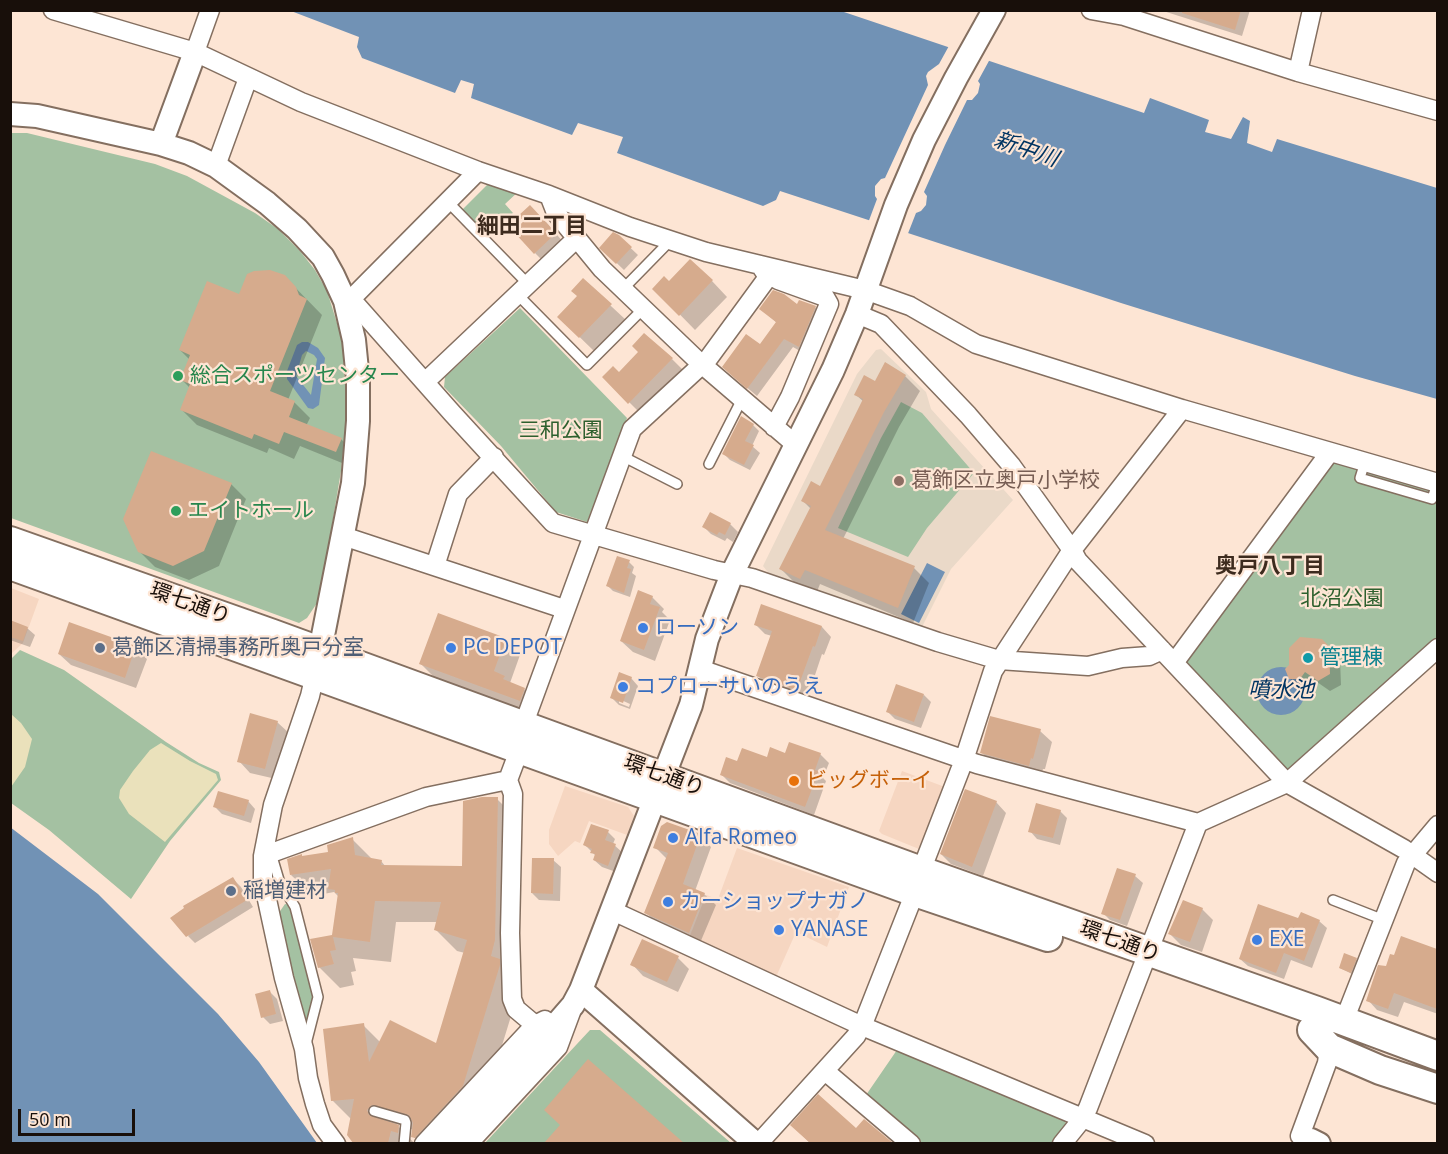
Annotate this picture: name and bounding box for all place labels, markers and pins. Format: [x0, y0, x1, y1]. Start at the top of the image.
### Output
place label: 総合スポーツセンター [190, 363, 400, 389]
marker: 総合スポーツセンター [171, 369, 185, 383]
place label: 葛飾区立奥戸小学校 [911, 468, 1100, 494]
marker: 葛飾区立奥戸小学校 [892, 474, 906, 488]
place label: エイトホール [188, 498, 314, 524]
marker: エイトホール [169, 504, 183, 518]
place label: ローソン [655, 615, 739, 641]
marker: ローソン [636, 621, 650, 635]
place label: 葛飾区清掃事務所奥戸分室 [112, 635, 364, 661]
place label: PC DEPOT [463, 635, 562, 661]
marker: 葛飾区清掃事務所奥戸分室 [93, 641, 107, 655]
marker: PC DEPOT [444, 641, 458, 655]
place label: 管理棟 [1320, 645, 1383, 671]
marker: 管理棟 [1301, 651, 1315, 665]
place label: コプローサいのうえ [635, 674, 824, 700]
marker: コプローサいのうえ [616, 680, 630, 694]
place label: ビッグボーイ [806, 768, 932, 794]
marker: ビッグボーイ [787, 774, 801, 788]
place label: Alfa Romeo [685, 825, 797, 851]
marker: Alfa Romeo [666, 831, 680, 845]
place label: 稲増建材 [243, 878, 327, 904]
marker: 稲増建材 [224, 884, 238, 898]
place label: カーショップナガノ [680, 889, 869, 915]
marker: カーショップナガノ [661, 895, 675, 909]
place label: YANASE [791, 917, 868, 943]
marker: YANASE [772, 923, 786, 937]
place label: EXE [1269, 927, 1304, 953]
marker: EXE [1250, 933, 1264, 947]

